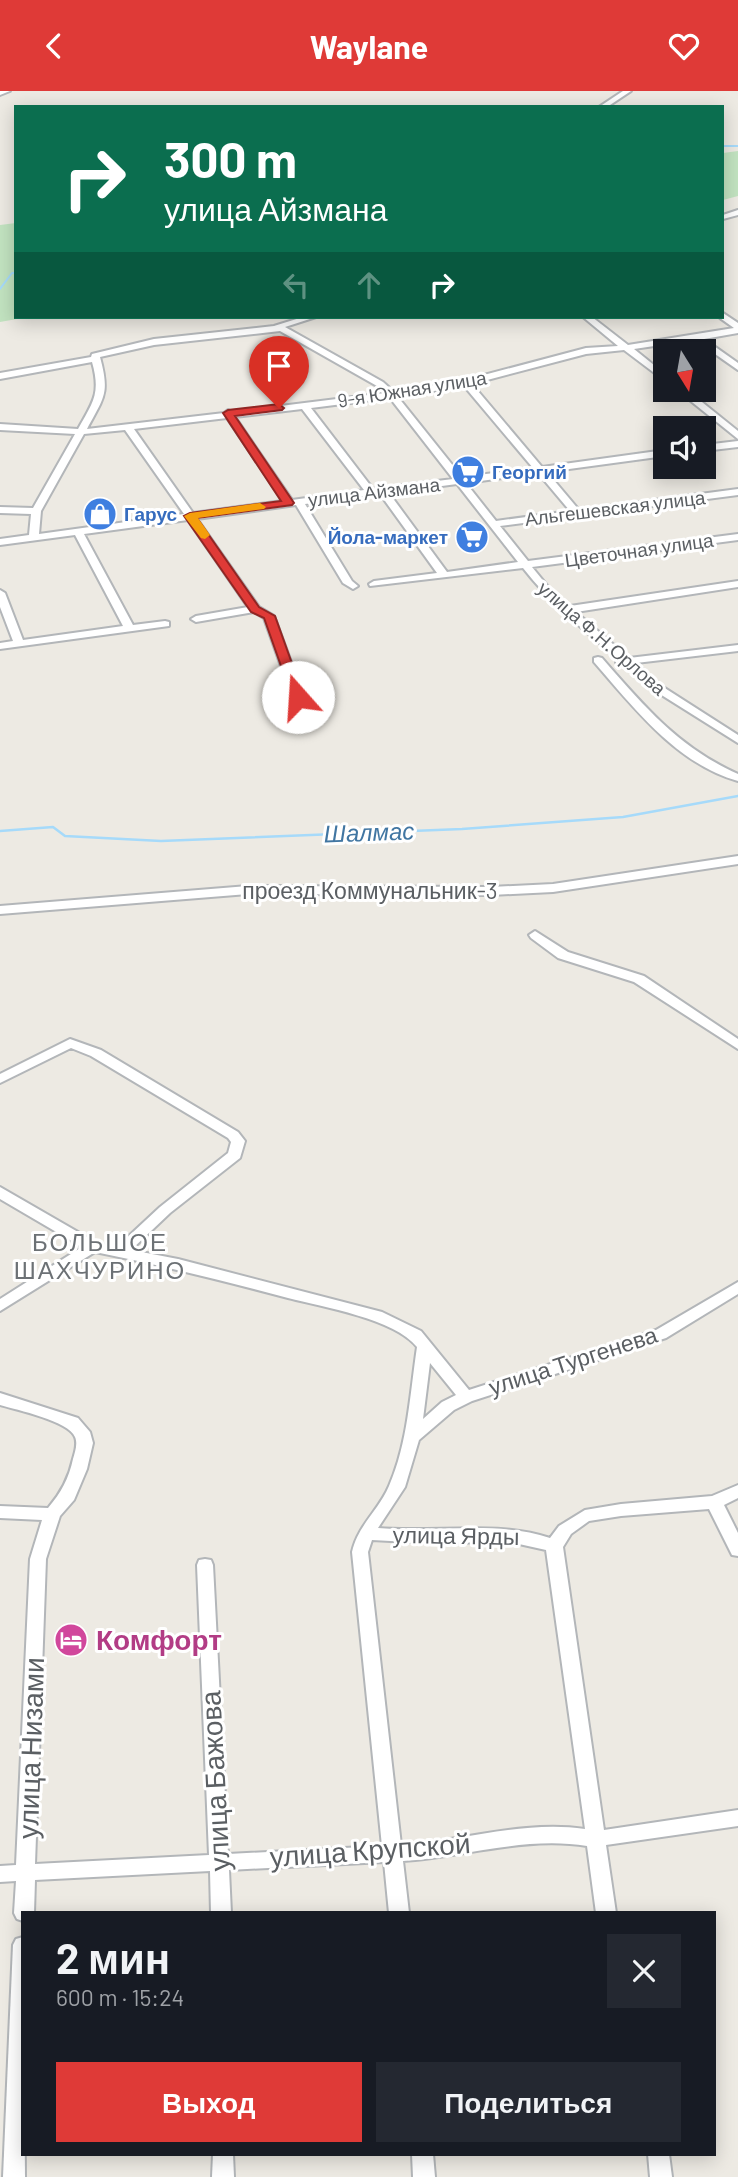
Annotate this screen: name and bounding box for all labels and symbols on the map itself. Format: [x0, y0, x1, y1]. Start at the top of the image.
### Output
pin [249, 336, 309, 408]
north arrow [653, 339, 716, 403]
street label: 9-я Южная улица [336, 365, 489, 412]
supermarket icon: Георгий [449, 453, 487, 491]
place label: Георгий [492, 460, 567, 483]
street label: улица Айзмана [307, 472, 442, 511]
street label: Альгешевская улица [523, 485, 707, 530]
shop icon: Гарус [81, 495, 119, 533]
place label: Гарус [124, 502, 178, 525]
supermarket icon: Йола-маркет [453, 518, 491, 556]
place label: Йола-маркет [328, 525, 448, 548]
street label: Цветочная улица [563, 528, 715, 571]
street label: улица Ф.Н.Орлова [534, 576, 671, 700]
position arrow [261, 660, 335, 734]
water label: Шалмас [323, 815, 415, 848]
street label: проезд Коммунальник-3 [242, 876, 498, 904]
district label: БОЛЬШОЕ ШАХЧУРИНО [14, 1227, 186, 1284]
street label: улица Тургенева [485, 1320, 661, 1400]
street label: улица Ярды [392, 1520, 520, 1550]
hotel icon: Комфорт [52, 1621, 90, 1659]
place label: Комфорт [96, 1622, 222, 1656]
street label: улица Низами [10, 1657, 50, 1839]
street label: улица Бажова [192, 1689, 236, 1872]
street label: улица Крупской [268, 1825, 471, 1873]

